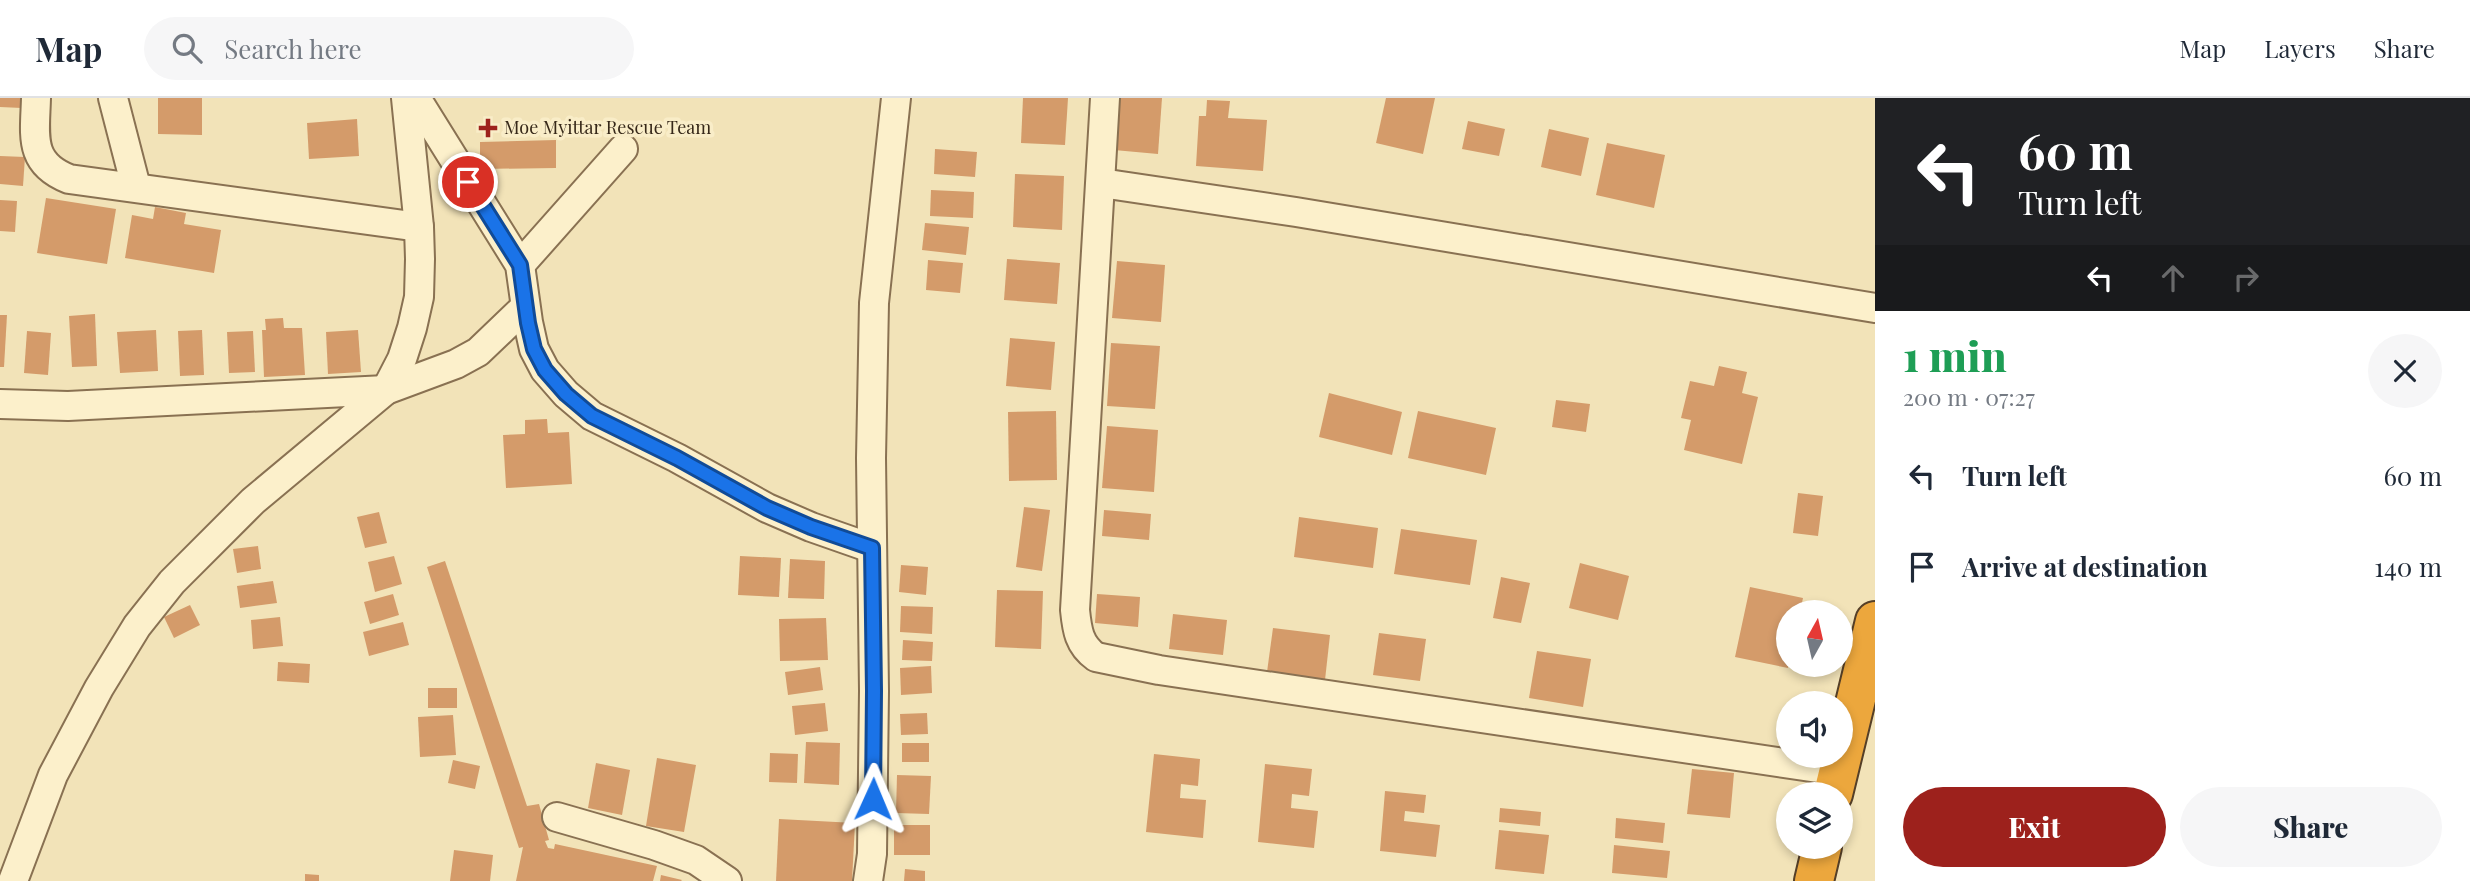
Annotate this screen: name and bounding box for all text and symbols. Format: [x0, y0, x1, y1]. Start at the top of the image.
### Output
search box [144, 17, 634, 80]
text: Map [35, 26, 102, 70]
icon: search [168, 29, 206, 67]
text: Search here [224, 31, 362, 66]
text: Map [2180, 32, 2226, 64]
text: Layers [2264, 32, 2336, 64]
text: Share [2374, 32, 2435, 64]
place label: Moe Myittar Rescue Team [504, 115, 711, 139]
text: 60 m [2018, 117, 2133, 182]
marker: Moe Myittar Rescue Team [478, 118, 498, 138]
icon: left [1903, 126, 1994, 217]
pin [438, 152, 498, 212]
icon: arrive [449, 163, 487, 201]
text: Turn left [2018, 180, 2142, 223]
icon: left [2081, 259, 2119, 297]
icon: ahead [2154, 259, 2192, 297]
icon: right [2227, 259, 2265, 297]
text: 1 min [1903, 327, 2007, 383]
button: close [2368, 334, 2442, 408]
text: 200 m · 07:27 [1903, 381, 2035, 412]
icon: left [1903, 457, 1941, 495]
text: Turn left [1962, 458, 2067, 493]
text: 60 m [2383, 458, 2442, 493]
icon: arrive [1903, 548, 1941, 586]
text: Arrive at destination [1962, 549, 2208, 584]
text: 140 m [2374, 549, 2442, 584]
north arrow [1776, 600, 1853, 677]
map controls [1776, 600, 1853, 859]
button: sound [1776, 691, 1853, 768]
position arrow [836, 762, 910, 836]
button: layers [1776, 782, 1853, 859]
button: Exit [1903, 787, 2166, 867]
button: Share [2180, 787, 2442, 867]

